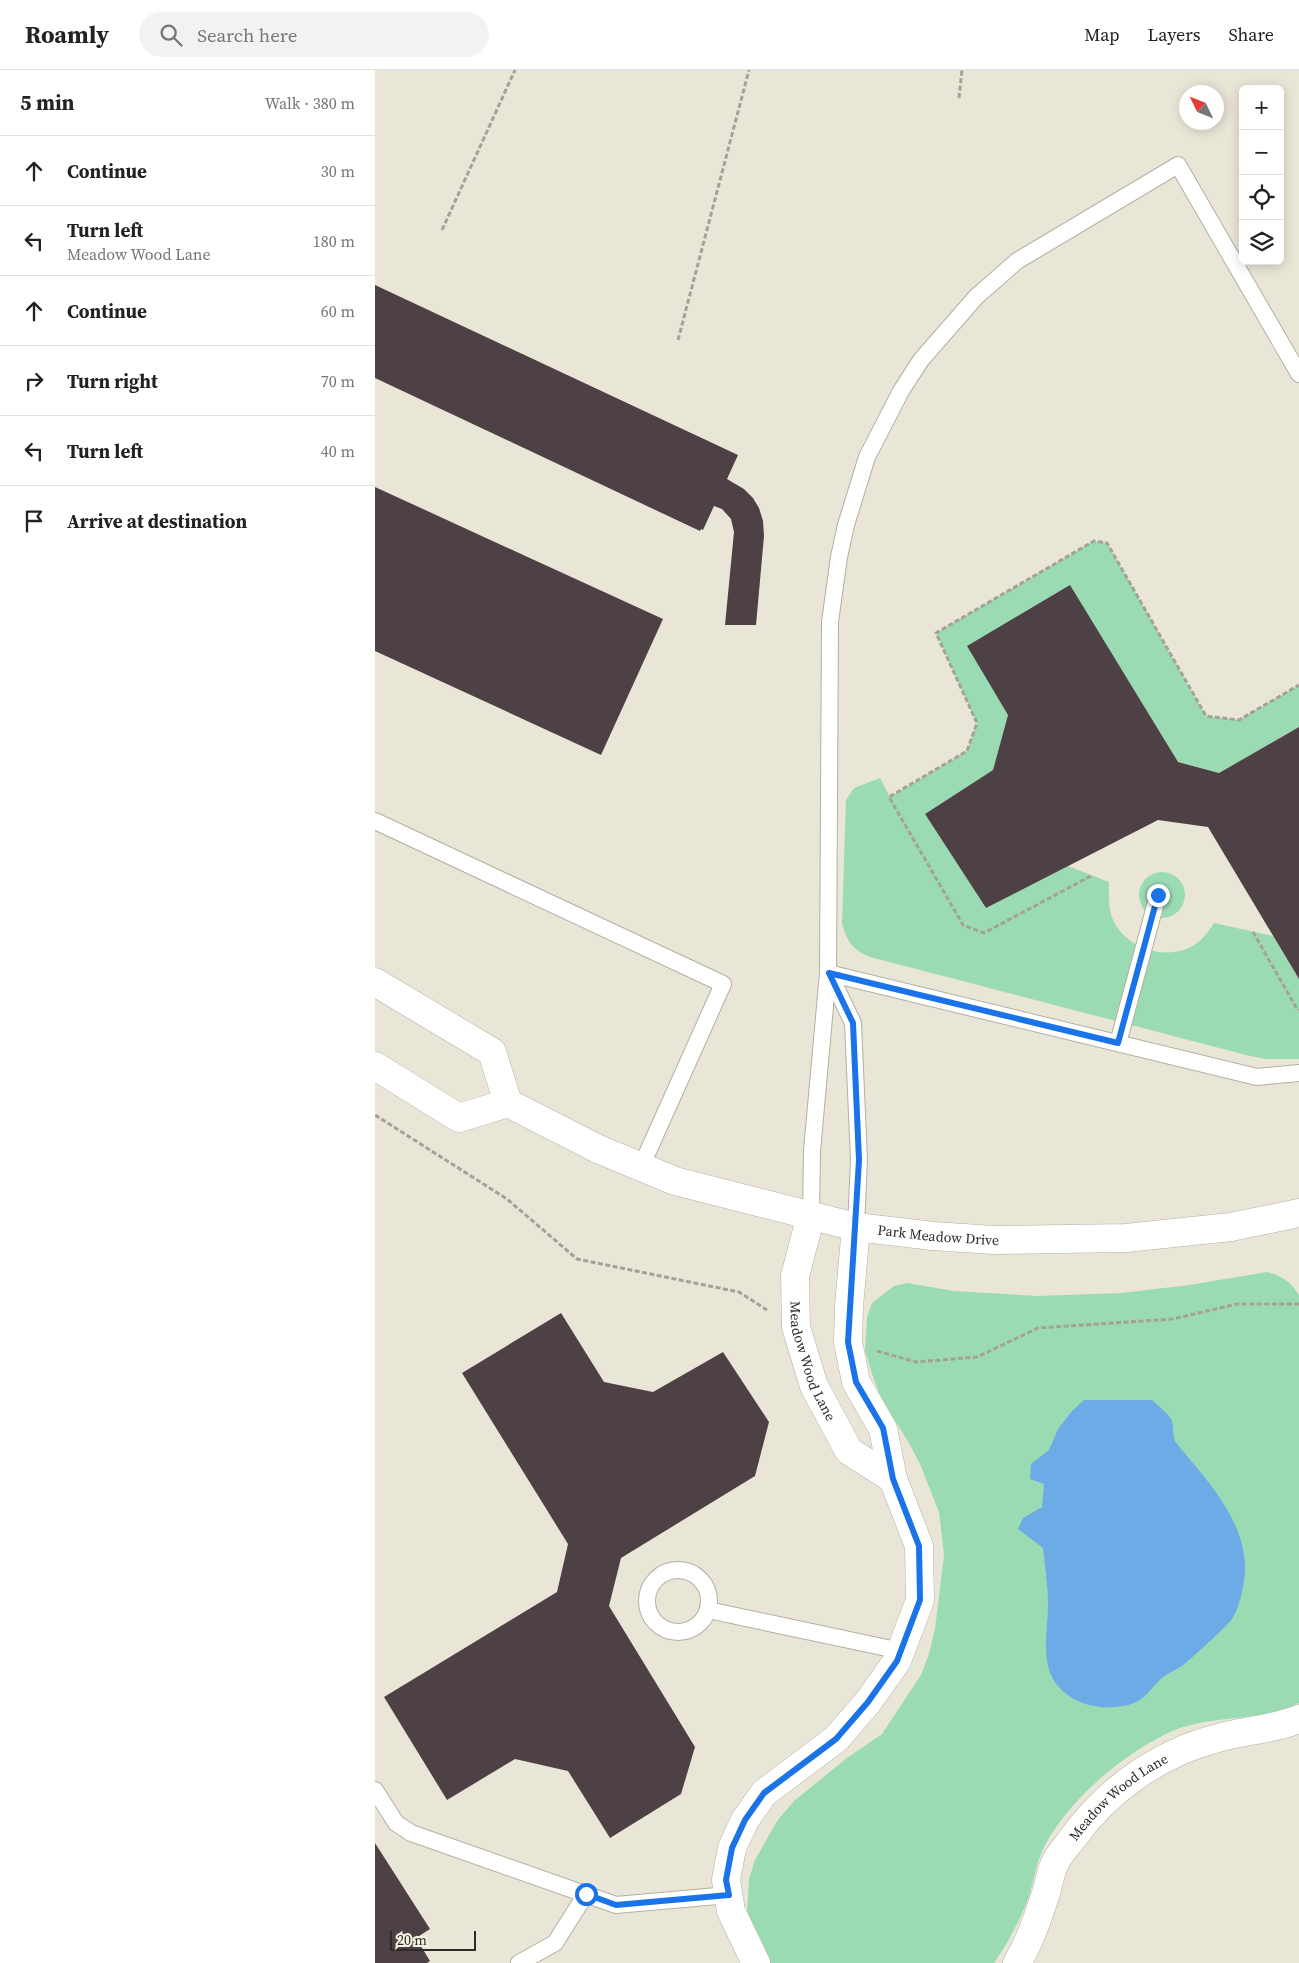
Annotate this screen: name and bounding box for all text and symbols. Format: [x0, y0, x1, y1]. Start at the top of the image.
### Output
search box [139, 12, 489, 57]
text: Roamly [25, 18, 109, 51]
icon: search [157, 21, 185, 49]
text: Search here [197, 22, 297, 48]
text: Map [1084, 22, 1119, 47]
text: Layers [1147, 22, 1200, 47]
text: Share [1228, 22, 1274, 47]
north arrow [1179, 85, 1224, 130]
map controls [1239, 85, 1284, 265]
button: + [1239, 85, 1284, 130]
text: 5 min [20, 88, 75, 117]
text: Walk · 380 m [265, 92, 355, 114]
button: − [1239, 130, 1284, 175]
icon: ahead [20, 157, 48, 185]
text: Continue [67, 158, 147, 184]
text: 30 m [321, 160, 355, 182]
button: locate [1239, 175, 1284, 220]
text: Turn left [67, 217, 143, 243]
button: layers [1239, 220, 1284, 265]
icon: left [20, 227, 48, 255]
text: 180 m [313, 230, 355, 252]
text: Meadow Wood Lane [67, 243, 211, 265]
icon: ahead [20, 297, 48, 325]
text: Continue [67, 298, 147, 324]
text: 60 m [321, 300, 355, 322]
icon: right [20, 367, 48, 395]
text: Turn right [67, 368, 158, 394]
text: 70 m [321, 370, 355, 392]
icon: left [20, 437, 48, 465]
text: Turn left [67, 438, 143, 464]
text: 40 m [321, 440, 355, 462]
icon: arrive [20, 507, 48, 535]
text: Arrive at destination [67, 508, 247, 534]
route end [1147, 884, 1170, 907]
street label: Park Meadow Drive [876, 1220, 999, 1250]
street label: Meadow Wood Lane [785, 1301, 841, 1424]
street label: Meadow Wood Lane [1064, 1749, 1171, 1845]
route start [575, 1883, 598, 1906]
scale bar [390, 1928, 476, 1951]
text: 20 m [397, 1930, 427, 1950]

